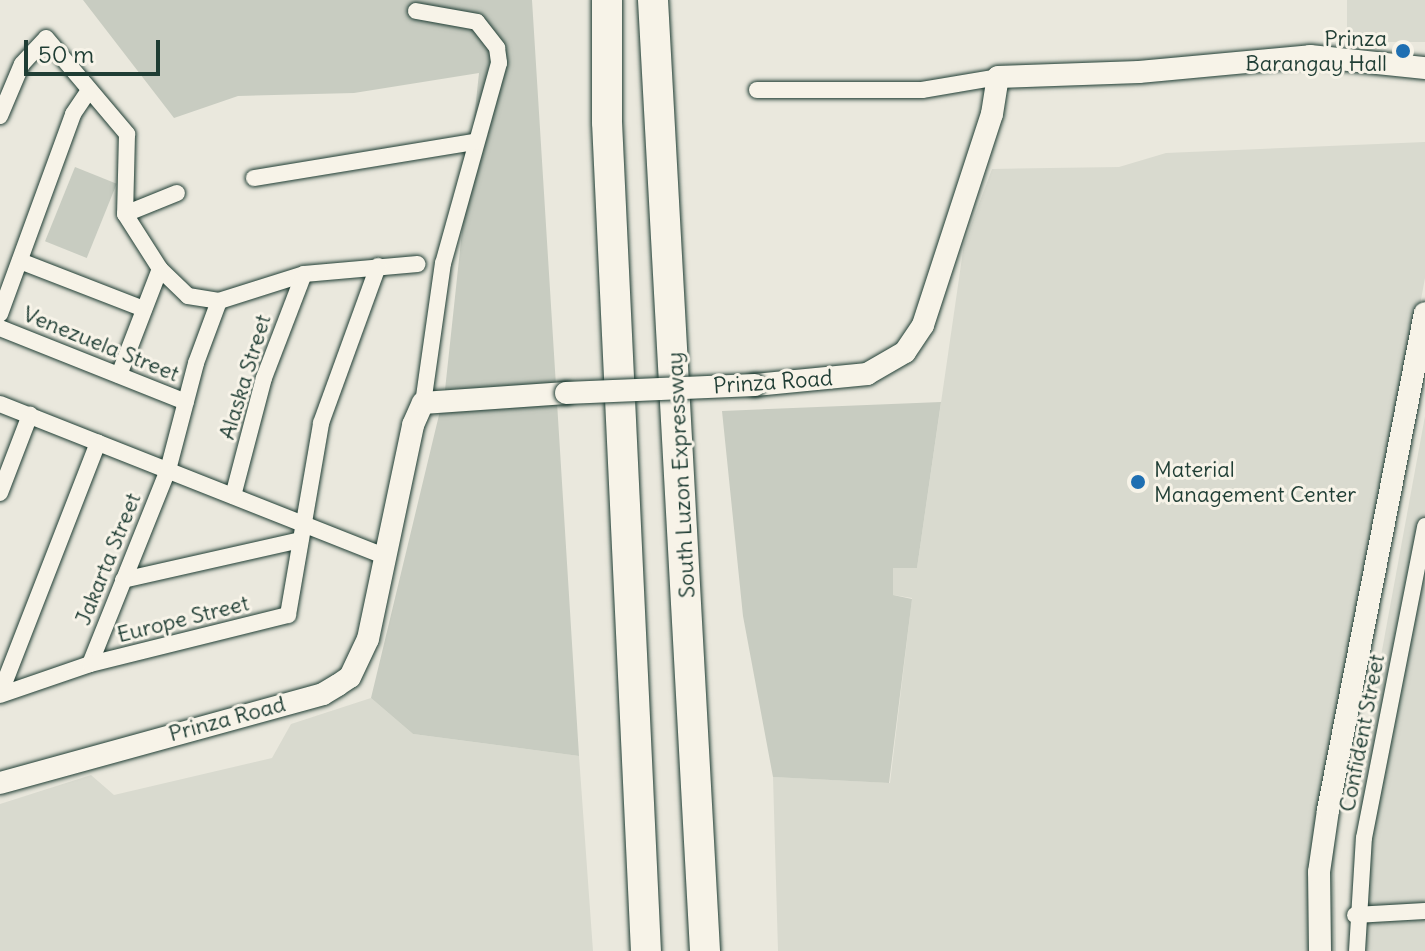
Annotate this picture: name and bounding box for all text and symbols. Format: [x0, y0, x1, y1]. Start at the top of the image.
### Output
scale bar [28, 24, 164, 74]
place label: Prinza Barangay Hall [1245, 25, 1387, 76]
text: 50 m [38, 39, 94, 69]
marker: Prinza Barangay Hall [1394, 42, 1412, 60]
street label: Venezuela Street [19, 301, 183, 387]
street label: Alaska Street [213, 311, 277, 443]
street label: South Luzon Expressway [661, 351, 701, 599]
street label: Prinza Road [712, 365, 834, 399]
place label: Material Management Center [1154, 456, 1356, 508]
marker: Material Management Center [1129, 473, 1147, 491]
street label: Jakarta Street [69, 489, 147, 629]
street label: Europe Street [114, 590, 252, 648]
street label: Confident Street [1334, 652, 1390, 814]
street label: Prinza Road [166, 691, 288, 747]

